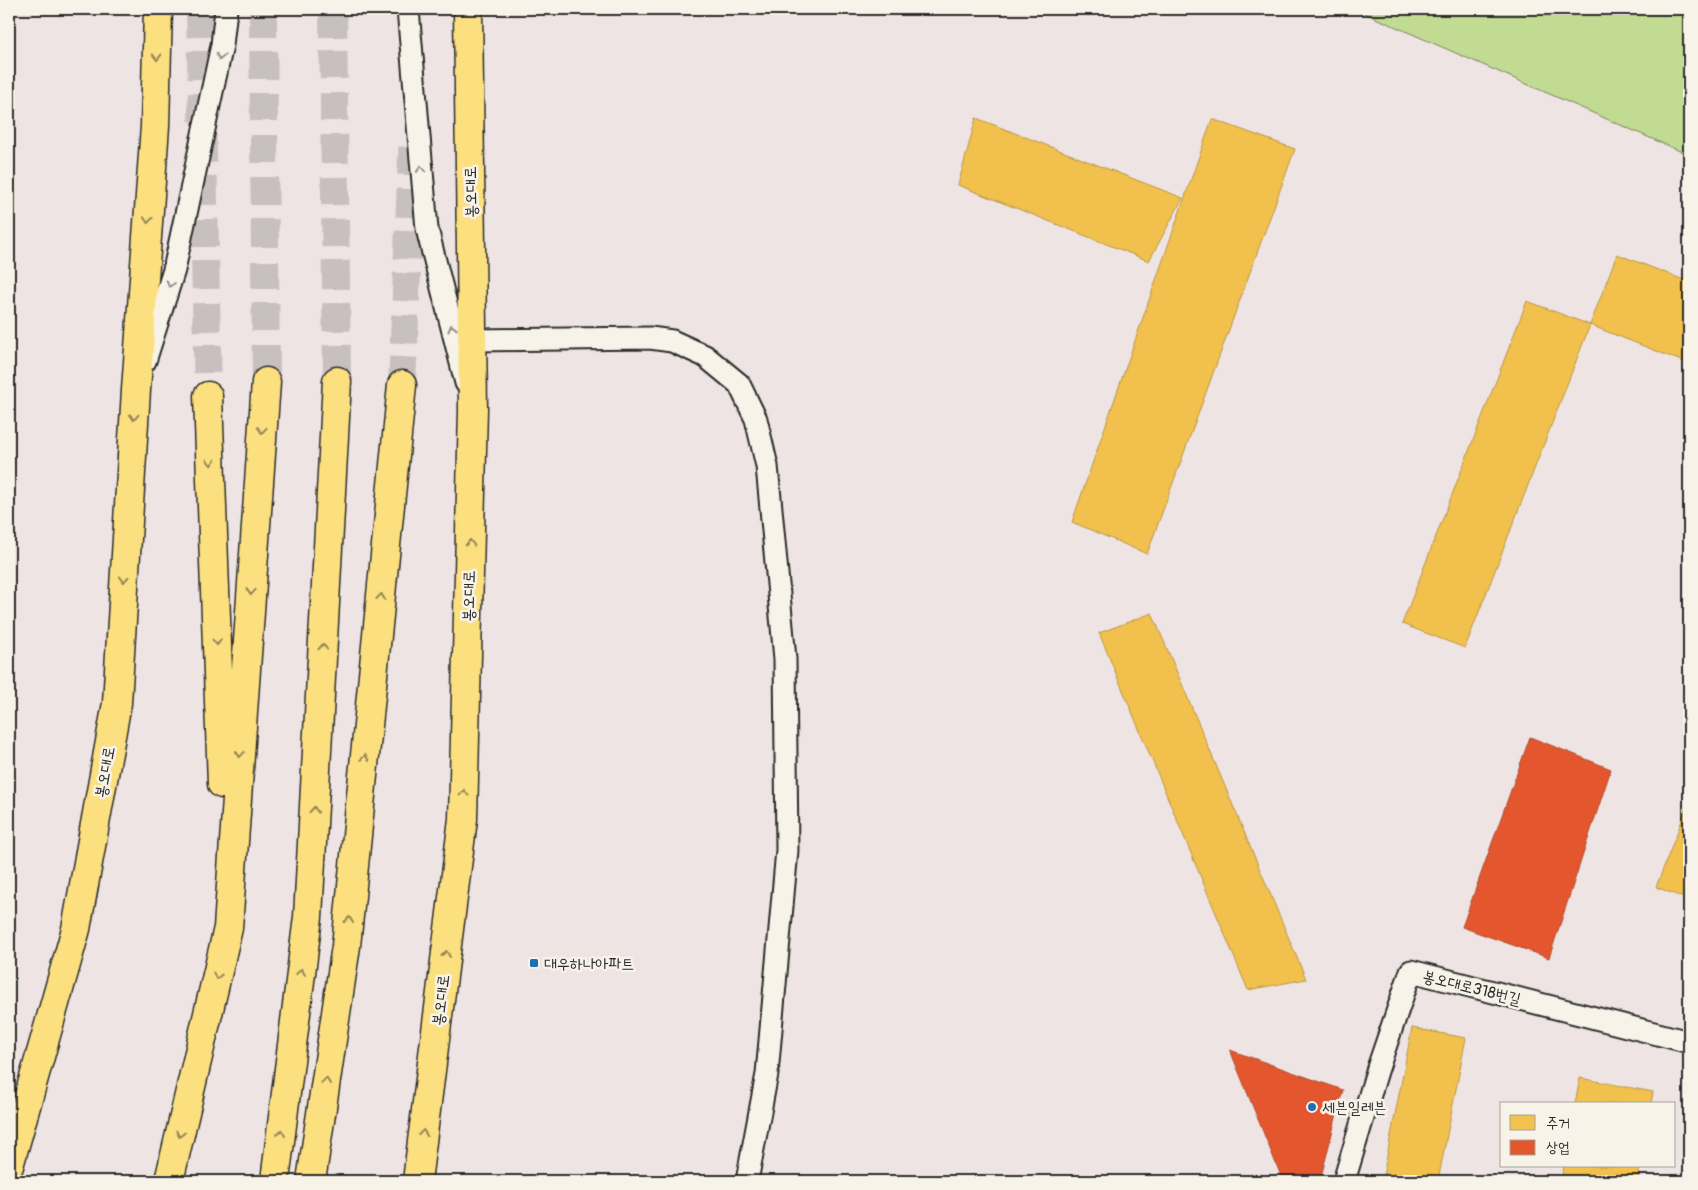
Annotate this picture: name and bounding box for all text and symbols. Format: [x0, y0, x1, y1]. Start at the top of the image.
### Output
one-way arrow [215, 53, 226, 61]
one-way arrow [152, 54, 162, 62]
one-way arrow [416, 165, 427, 173]
street label: 봉오대로 [461, 166, 481, 218]
one-way arrow [143, 216, 154, 224]
one-way arrow [166, 279, 176, 288]
one-way arrow [447, 324, 458, 333]
one-way arrow [128, 413, 139, 421]
one-way arrow [257, 426, 268, 434]
one-way arrow [205, 458, 216, 466]
one-way arrow [464, 539, 475, 547]
street label: 봉오대로 [459, 570, 479, 622]
one-way arrow [119, 575, 130, 583]
one-way arrow [246, 589, 257, 597]
one-way arrow [375, 592, 386, 600]
one-way arrow [212, 638, 222, 646]
one-way arrow [317, 643, 328, 651]
street label: 봉오대로 [91, 745, 119, 799]
one-way arrow [234, 751, 245, 759]
one-way arrow [359, 754, 370, 762]
one-way arrow [458, 789, 469, 797]
one-way arrow [309, 806, 319, 814]
one-way arrow [343, 916, 354, 924]
one-way arrow [440, 950, 451, 958]
place label: 대우하나아파트 [544, 954, 634, 974]
marker: 대우하나아파트 [528, 957, 540, 969]
street label: 봉오대로318번길 [1421, 966, 1523, 1010]
one-way arrow [296, 967, 306, 976]
one-way arrow [212, 971, 223, 980]
street label: 봉오대로 [428, 973, 454, 1027]
one-way arrow [320, 1077, 331, 1085]
place label: 세븐일레븐 [1322, 1098, 1386, 1118]
marker: 세븐일레븐 [1306, 1101, 1318, 1113]
legend [1500, 1102, 1676, 1168]
text: 주거 [1546, 1114, 1570, 1133]
one-way arrow [275, 1129, 286, 1137]
one-way arrow [417, 1129, 428, 1137]
one-way arrow [175, 1130, 186, 1139]
text: 상업 [1546, 1138, 1570, 1157]

